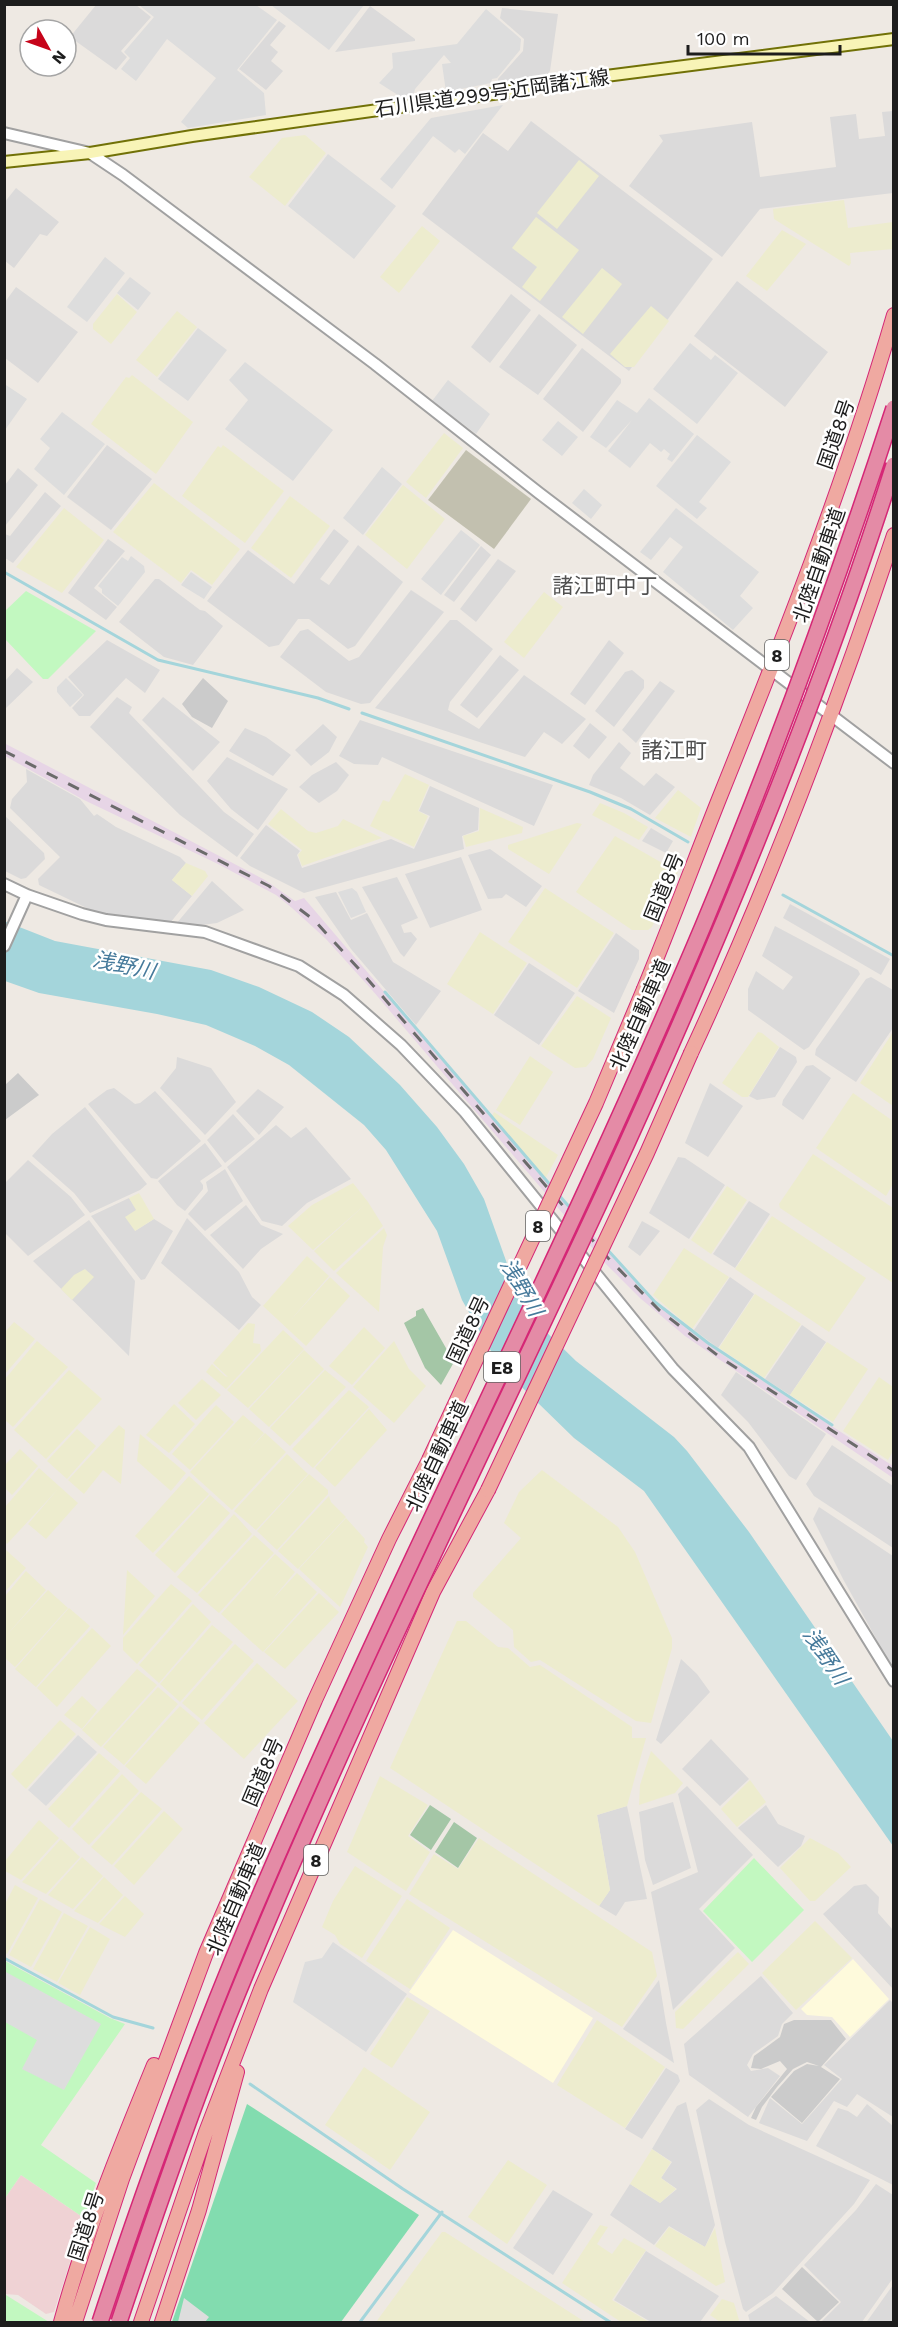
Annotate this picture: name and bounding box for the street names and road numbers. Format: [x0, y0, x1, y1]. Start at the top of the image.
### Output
street label: 石川県道299号近岡諸江線 [373, 65, 611, 121]
street label: 国道8号 [813, 396, 859, 472]
street label: 北陸自動車道 [788, 504, 850, 626]
road number: 8 [765, 640, 789, 670]
street label: 国道8号 [639, 849, 689, 925]
street label: 北陸自動車道 [605, 955, 675, 1075]
road number: 8 [526, 1211, 550, 1241]
street label: 国道8号 [442, 1292, 494, 1368]
road number: E8 [484, 1352, 520, 1382]
street label: 北陸自動車道 [401, 1397, 473, 1515]
street label: 国道8号 [238, 1734, 288, 1810]
street label: 北陸自動車道 [202, 1839, 270, 1959]
road number: 8 [304, 1845, 328, 1875]
street label: 国道8号 [63, 2188, 109, 2264]

